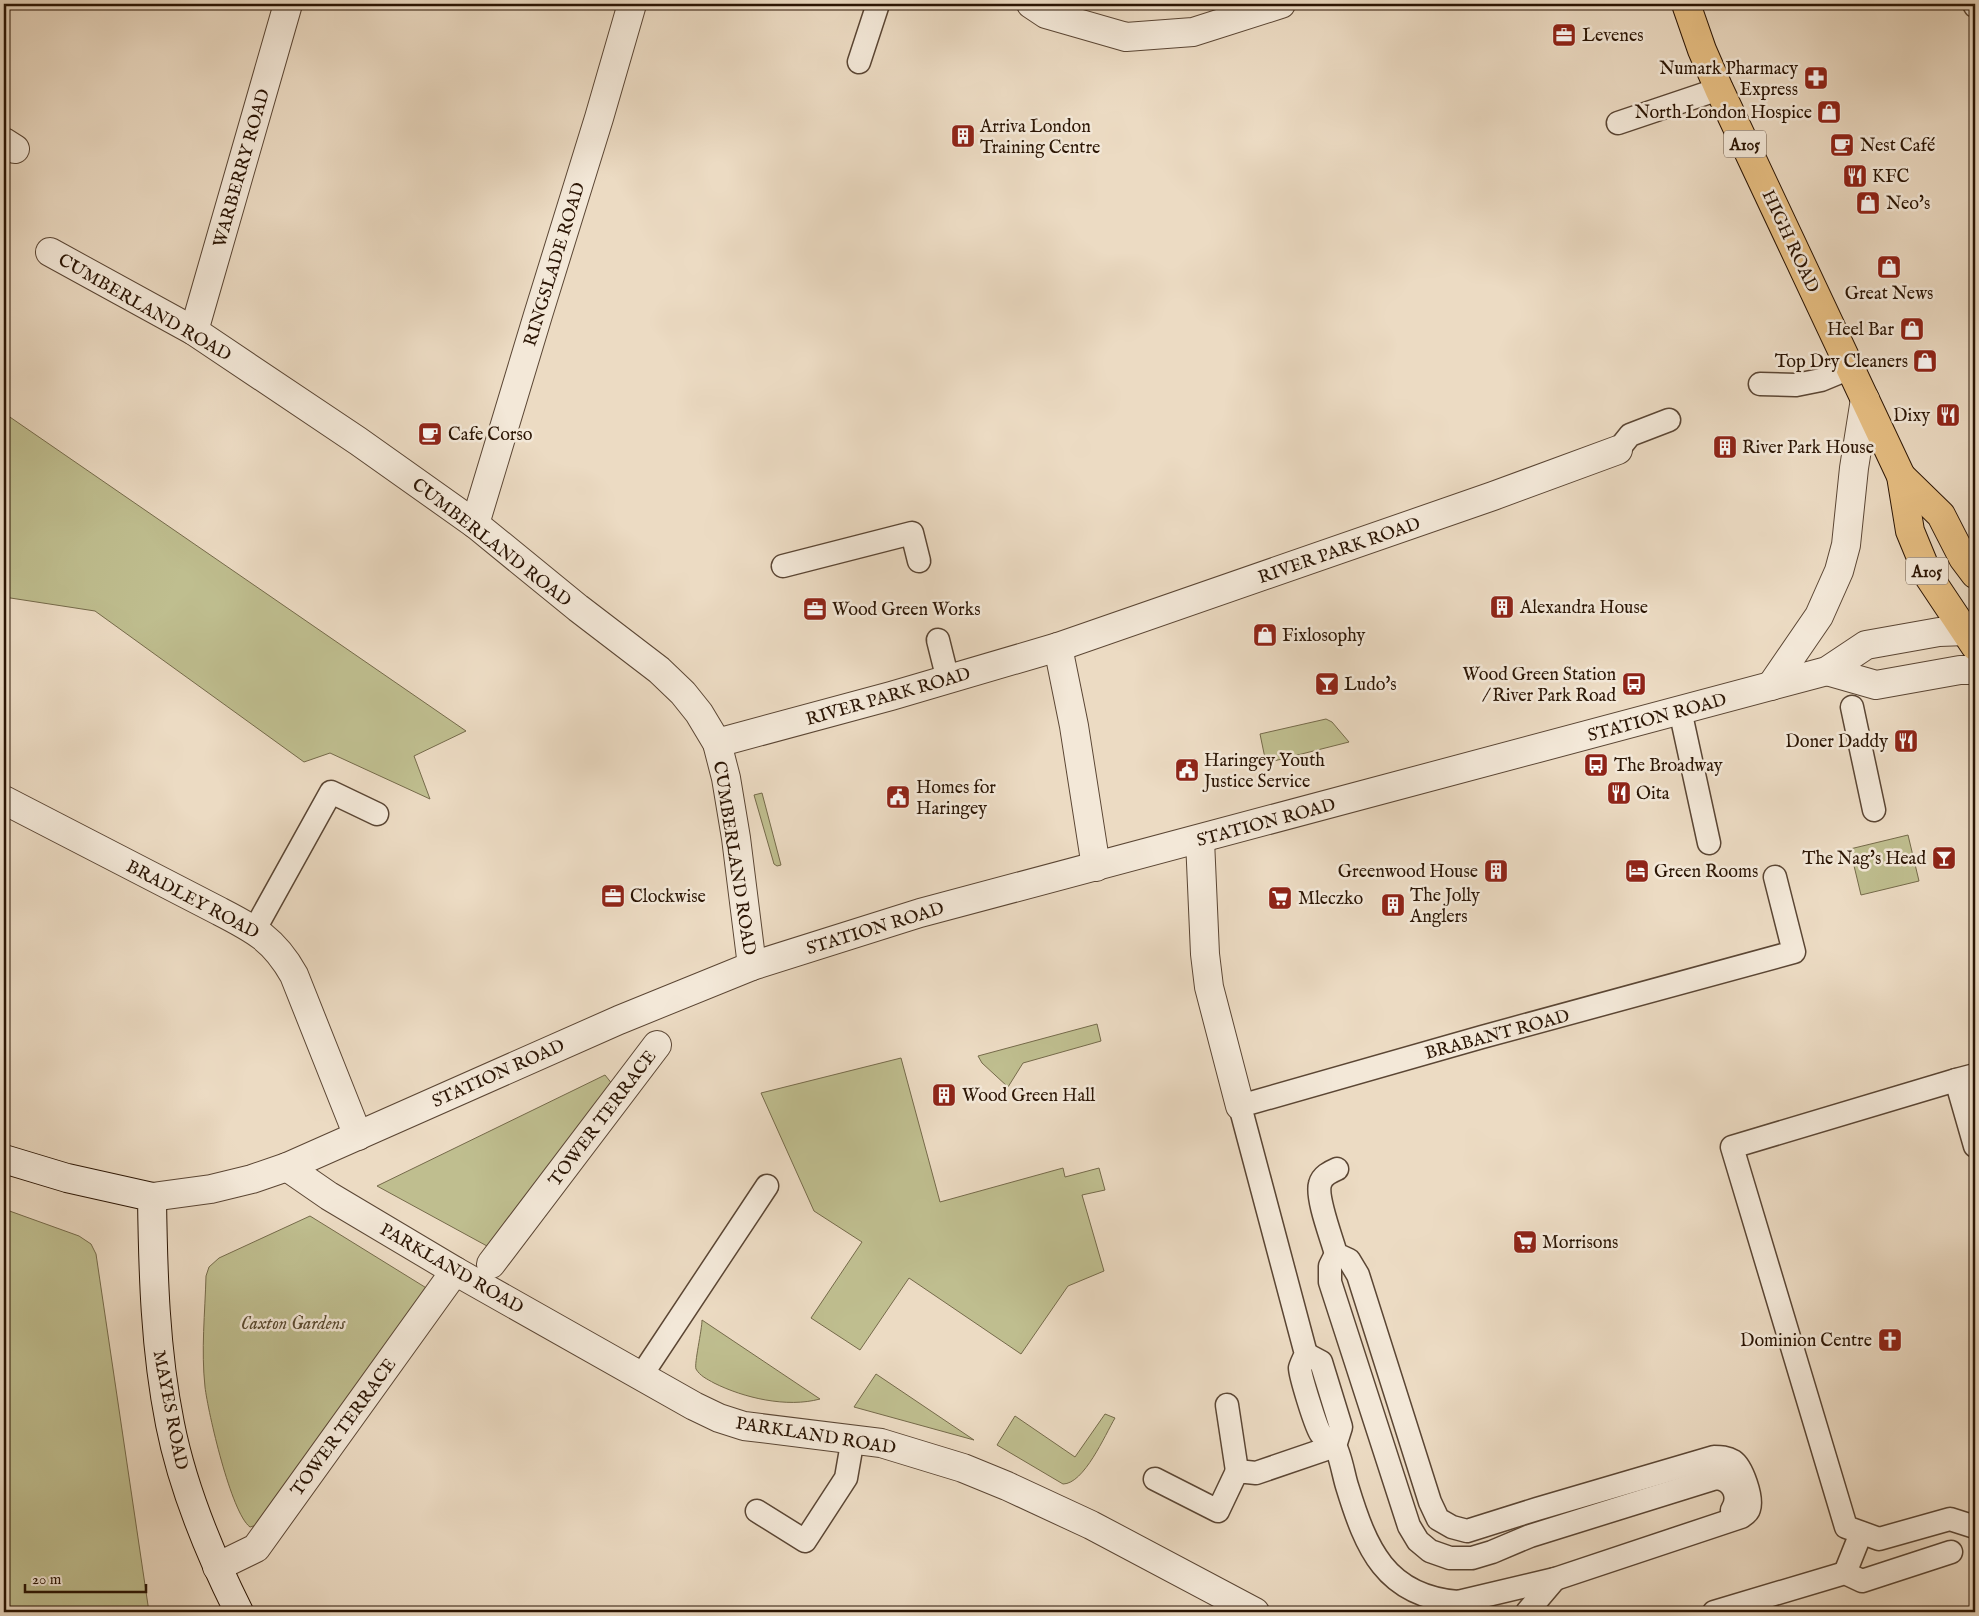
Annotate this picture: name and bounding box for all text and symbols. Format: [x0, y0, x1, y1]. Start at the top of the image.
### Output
office icon: Levenes [1551, 22, 1577, 48]
place label: Levenes [1582, 25, 1644, 48]
place label: Numark Pharmacy Express [1659, 58, 1798, 102]
pharmacy icon: Numark Pharmacy Express [1803, 65, 1829, 91]
street label: WARBERRY ROAD [209, 86, 276, 250]
shop icon: North London Hospice [1816, 99, 1842, 125]
place label: North London Hospice [1634, 102, 1812, 125]
place label: Arriva London Training Centre [979, 116, 1100, 160]
building icon: Arriva London Training Centre [950, 123, 976, 149]
road number: A105 [1724, 130, 1766, 158]
cafe icon: Nest Café [1829, 132, 1855, 158]
place label: Nest Café [1860, 135, 1935, 158]
restaurant icon: KFC [1842, 163, 1868, 189]
place label: KFC [1872, 166, 1909, 189]
street label: RINGSLADE ROAD [520, 180, 591, 349]
street label: HIGH ROAD [1756, 186, 1824, 297]
shop icon: Neo's [1855, 190, 1881, 216]
place label: Neo's [1886, 193, 1930, 216]
street label: CUMBERLAND ROAD [53, 249, 235, 367]
shop icon: Great News [1876, 254, 1902, 280]
place label: Great News [1845, 283, 1933, 306]
shop icon: Heel Bar [1899, 316, 1925, 342]
place label: Heel Bar [1827, 319, 1894, 342]
shop icon: Top Dry Cleaners [1912, 348, 1938, 374]
place label: Top Dry Cleaners [1775, 351, 1908, 374]
restaurant icon: Dixy [1935, 402, 1961, 428]
place label: Dixy [1893, 405, 1930, 428]
cafe icon: Cafe Corso [417, 421, 443, 447]
place label: Cafe Corso [448, 424, 533, 447]
building icon: River Park House [1712, 434, 1738, 460]
place label: River Park House [1742, 437, 1874, 460]
street label: CUMBERLAND ROAD [407, 474, 576, 613]
street label: RIVER PARK ROAD [1255, 513, 1424, 590]
road number: A105 [1906, 558, 1948, 584]
building icon: Alexandra House [1489, 594, 1515, 620]
office icon: Wood Green Works [802, 596, 828, 622]
place label: Alexandra House [1519, 597, 1648, 620]
place label: Wood Green Works [832, 599, 980, 622]
shop icon: Fixlosophy [1252, 622, 1278, 648]
place label: Fixlosophy [1282, 625, 1366, 648]
street label: RIVER PARK ROAD [803, 663, 973, 732]
place label: Wood Green Station / River Park Road [1463, 664, 1616, 708]
bar icon: Ludo's [1314, 671, 1340, 697]
bus stop icon: Wood Green Station / River Park Road [1621, 671, 1647, 697]
place label: Ludo's [1344, 674, 1397, 697]
street label: STATION ROAD [1585, 689, 1729, 748]
restaurant icon: Doner Daddy [1893, 728, 1919, 754]
place label: Doner Daddy [1785, 731, 1888, 754]
place label: Haringey Youth Justice Service [1202, 750, 1325, 794]
bus stop icon: The Broadway [1583, 752, 1609, 778]
place label: The Broadway [1614, 755, 1723, 778]
public building icon: Haringey Youth Justice Service [1174, 757, 1200, 783]
street label: CUMBERLAND ROAD [707, 759, 760, 957]
place label: Homes for Haringey [916, 777, 996, 821]
restaurant icon: Oita [1606, 780, 1632, 806]
place label: Oita [1636, 783, 1670, 806]
public building icon: Homes for Haringey [885, 784, 911, 810]
street label: STATION ROAD [1194, 794, 1338, 853]
bar icon: The Nag's Head [1931, 845, 1957, 871]
place label: The Nag's Head [1802, 848, 1926, 871]
street label: BRADLEY ROAD [122, 856, 263, 945]
building icon: Greenwood House [1483, 858, 1509, 884]
hotel icon: Green Rooms [1624, 858, 1650, 884]
place label: Greenwood House [1338, 861, 1478, 884]
place label: Green Rooms [1654, 861, 1758, 884]
office icon: Clockwise [600, 883, 626, 909]
supermarket icon: Mleczko [1267, 885, 1293, 911]
place label: The Jolly Anglers [1409, 885, 1480, 929]
place label: Clockwise [630, 886, 706, 909]
place label: Mleczko [1298, 888, 1364, 911]
building icon: The Jolly Anglers [1380, 892, 1406, 918]
street label: STATION ROAD [804, 898, 947, 961]
street label: BRABANT ROAD [1423, 1005, 1572, 1066]
street label: STATION ROAD [429, 1035, 569, 1114]
street label: TOWER TERRACE [544, 1046, 662, 1192]
building icon: Wood Green Hall [931, 1082, 957, 1108]
place label: Wood Green Hall [962, 1085, 1095, 1108]
street label: PARKLAND ROAD [375, 1219, 527, 1320]
supermarket icon: Morrisons [1512, 1229, 1538, 1255]
place label: Morrisons [1542, 1232, 1618, 1255]
park label: Caxton Gardens [241, 1313, 346, 1336]
church icon: Dominion Centre [1877, 1327, 1903, 1353]
place label: Dominion Centre [1740, 1330, 1872, 1353]
street label: MAYES ROAD [147, 1348, 192, 1472]
street label: TOWER TERRACE [286, 1354, 402, 1501]
street label: PARKLAND ROAD [734, 1412, 898, 1461]
scale bar [25, 1561, 146, 1593]
text: 20 m [32, 1570, 62, 1589]

